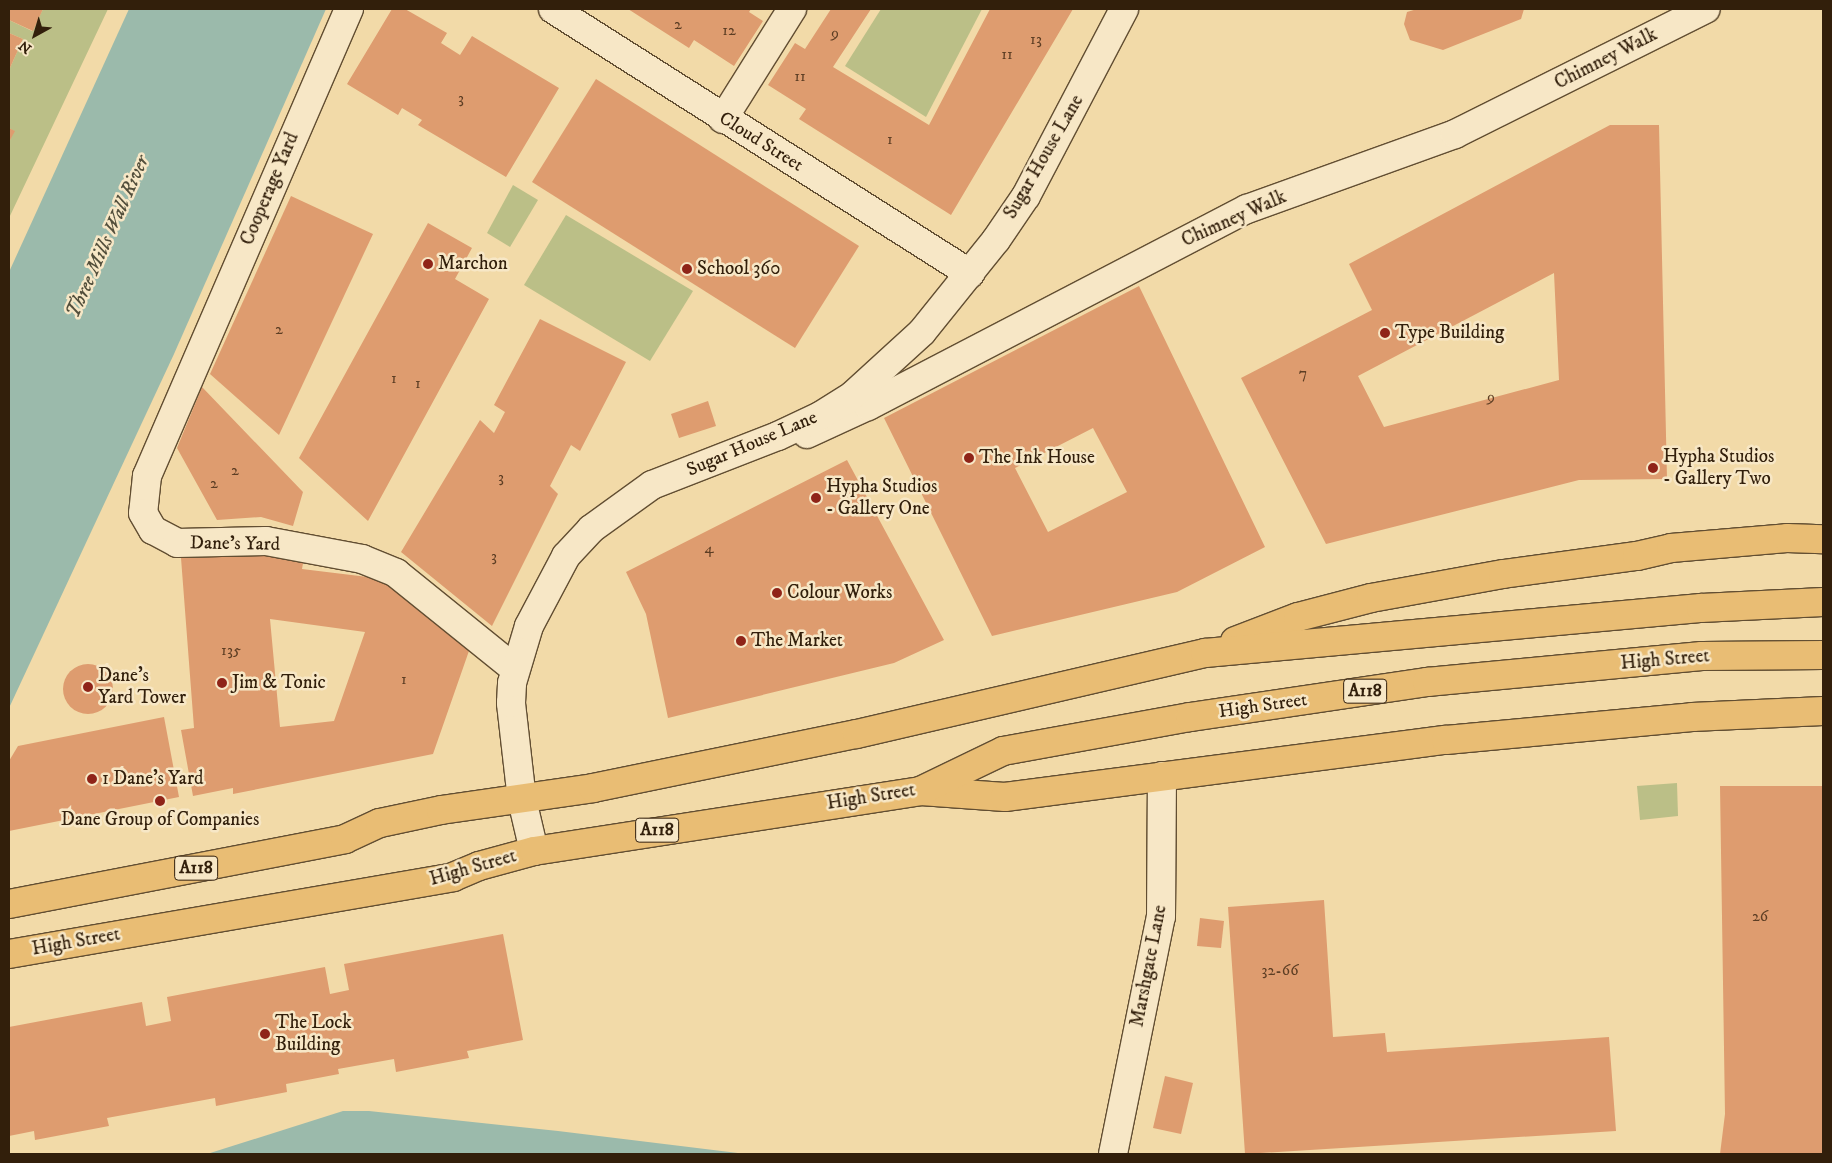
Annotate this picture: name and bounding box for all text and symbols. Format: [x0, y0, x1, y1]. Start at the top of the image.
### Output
north arrow [10, 10, 60, 60]
house number: 2 [674, 14, 682, 34]
house number: 12 [722, 20, 736, 40]
house number: 9 [831, 23, 839, 43]
street label: Chimney Walk [1551, 23, 1661, 95]
house number: 13 [1030, 29, 1042, 49]
text: N [15, 36, 36, 57]
house number: 11 [1001, 44, 1013, 64]
house number: 11 [794, 66, 806, 86]
house number: 3 [458, 88, 464, 108]
street label: Sugar House Lane [999, 91, 1089, 223]
street label: Cloud Street [715, 107, 807, 177]
street label: Cooperage Yard [236, 129, 304, 249]
house number: 1 [887, 129, 893, 149]
water label: Three Mills Wall River [61, 152, 155, 322]
street label: Chimney Walk [1178, 186, 1290, 252]
place label: Marchon [438, 253, 508, 275]
marker: Marchon [422, 258, 434, 270]
place label: School 360 [697, 258, 780, 280]
marker: School 360 [681, 263, 693, 275]
house number: 2 [275, 319, 283, 339]
place label: Type Building [1395, 322, 1504, 344]
marker: Type Building [1379, 327, 1391, 339]
house number: 7 [1299, 363, 1307, 383]
house number: 1 [391, 368, 397, 388]
house number: 1 [415, 373, 421, 393]
house number: 9 [1487, 387, 1495, 407]
street label: Sugar House Lane [683, 406, 821, 482]
place label: Hypha Studios - Gallery Two [1663, 446, 1774, 490]
place label: The Ink House [979, 447, 1095, 469]
marker: The Ink House [963, 452, 975, 464]
house number: 2 [231, 460, 239, 480]
marker: Hypha Studios - Gallery Two [1647, 462, 1659, 474]
house number: 3 [498, 467, 504, 487]
house number: 2 [210, 473, 218, 493]
place label: Hypha Studios - Gallery One [826, 476, 937, 520]
marker: Hypha Studios - Gallery One [810, 492, 822, 504]
street label: Dane's Yard [190, 532, 280, 556]
house number: 4 [704, 538, 714, 558]
house number: 3 [491, 546, 497, 566]
place label: Colour Works [787, 582, 892, 604]
marker: Colour Works [771, 587, 783, 599]
place label: The Market [751, 630, 843, 652]
marker: The Market [735, 635, 747, 647]
house number: 135 [221, 640, 241, 660]
street label: High Street [1620, 645, 1710, 675]
place label: Dane's Yard Tower [98, 665, 186, 709]
house number: 1 [401, 669, 407, 689]
place label: Jim & Tonic [232, 672, 326, 694]
road number: A118 [1342, 676, 1388, 706]
marker: Jim & Tonic [216, 677, 228, 689]
marker: Dane's Yard Tower [82, 681, 94, 693]
street label: High Street [1217, 689, 1309, 723]
place label: 1 Dane's Yard [102, 768, 203, 790]
marker: 1 Dane's Yard [86, 773, 98, 785]
street label: High Street [825, 779, 917, 815]
marker: Dane Group of Companies [154, 795, 166, 807]
place label: Dane Group of Companies [61, 809, 259, 831]
road number: A118 [634, 814, 680, 846]
street label: High Street [427, 845, 519, 891]
road number: A118 [174, 852, 218, 884]
street label: Marshgate Lane [1126, 903, 1172, 1029]
house number: 26 [1752, 906, 1768, 926]
street label: High Street [30, 923, 122, 961]
house number: 32-66 [1262, 960, 1298, 980]
place label: The Lock Building [275, 1012, 352, 1056]
marker: The Lock Building [259, 1028, 271, 1040]

